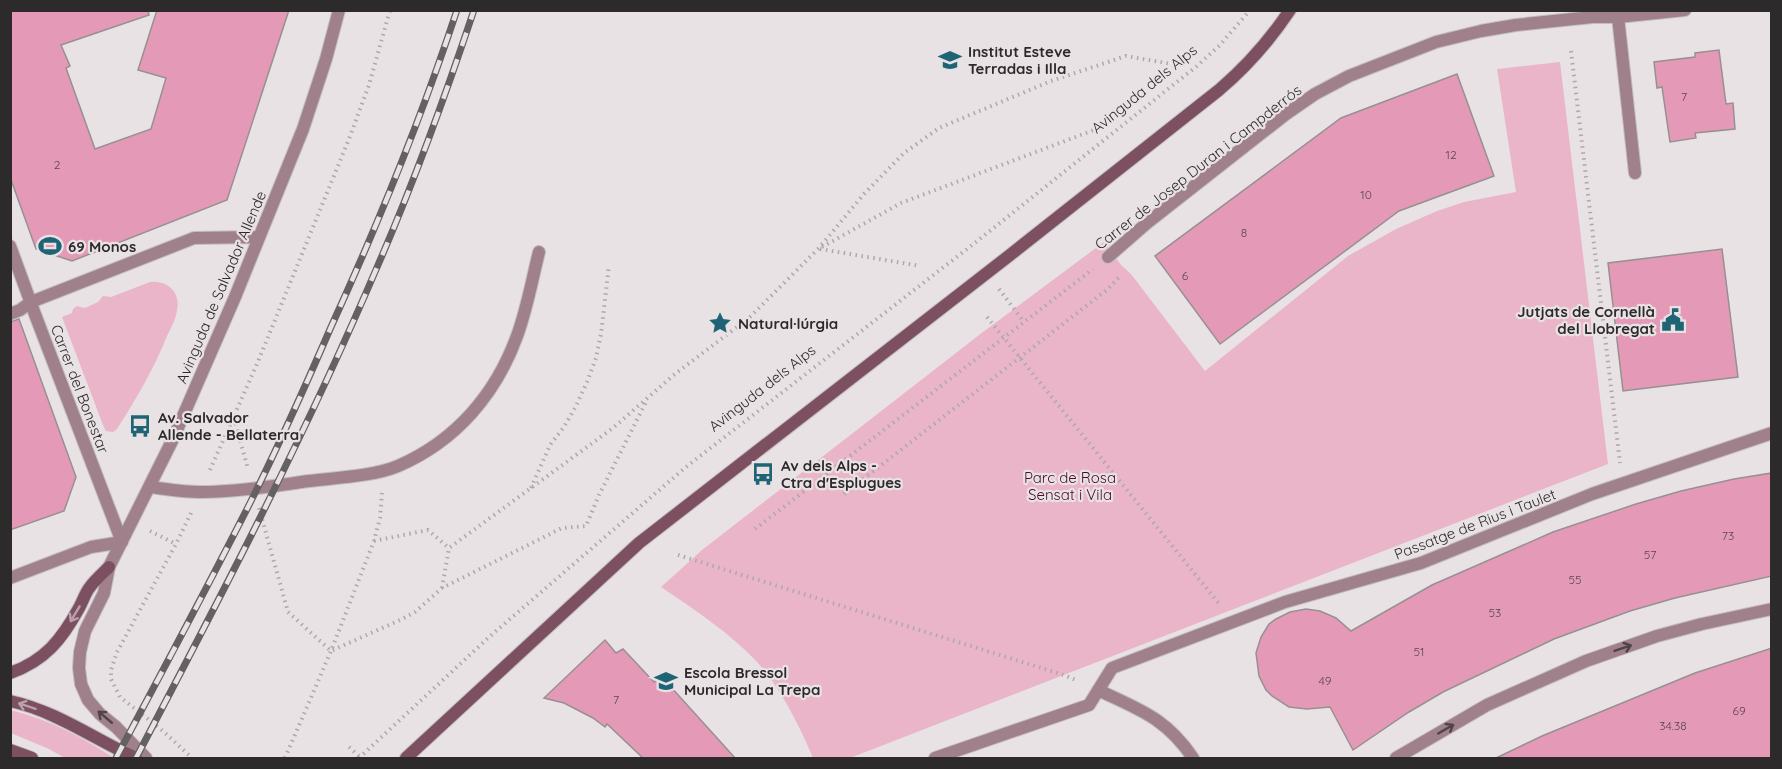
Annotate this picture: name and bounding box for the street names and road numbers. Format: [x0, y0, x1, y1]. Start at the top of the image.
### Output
street label: Avinguda dels Alps [1087, 41, 1201, 137]
street label: Carrer de Josep Duran i Campderrós [1091, 80, 1305, 254]
street label: Avinguda de Salvador Allende [172, 188, 270, 386]
street label: Carrer del Bonestar [47, 322, 113, 456]
street label: Avinguda dels Alps [705, 340, 819, 436]
street label: Passatge de Rius i Taulet [1391, 484, 1559, 564]

